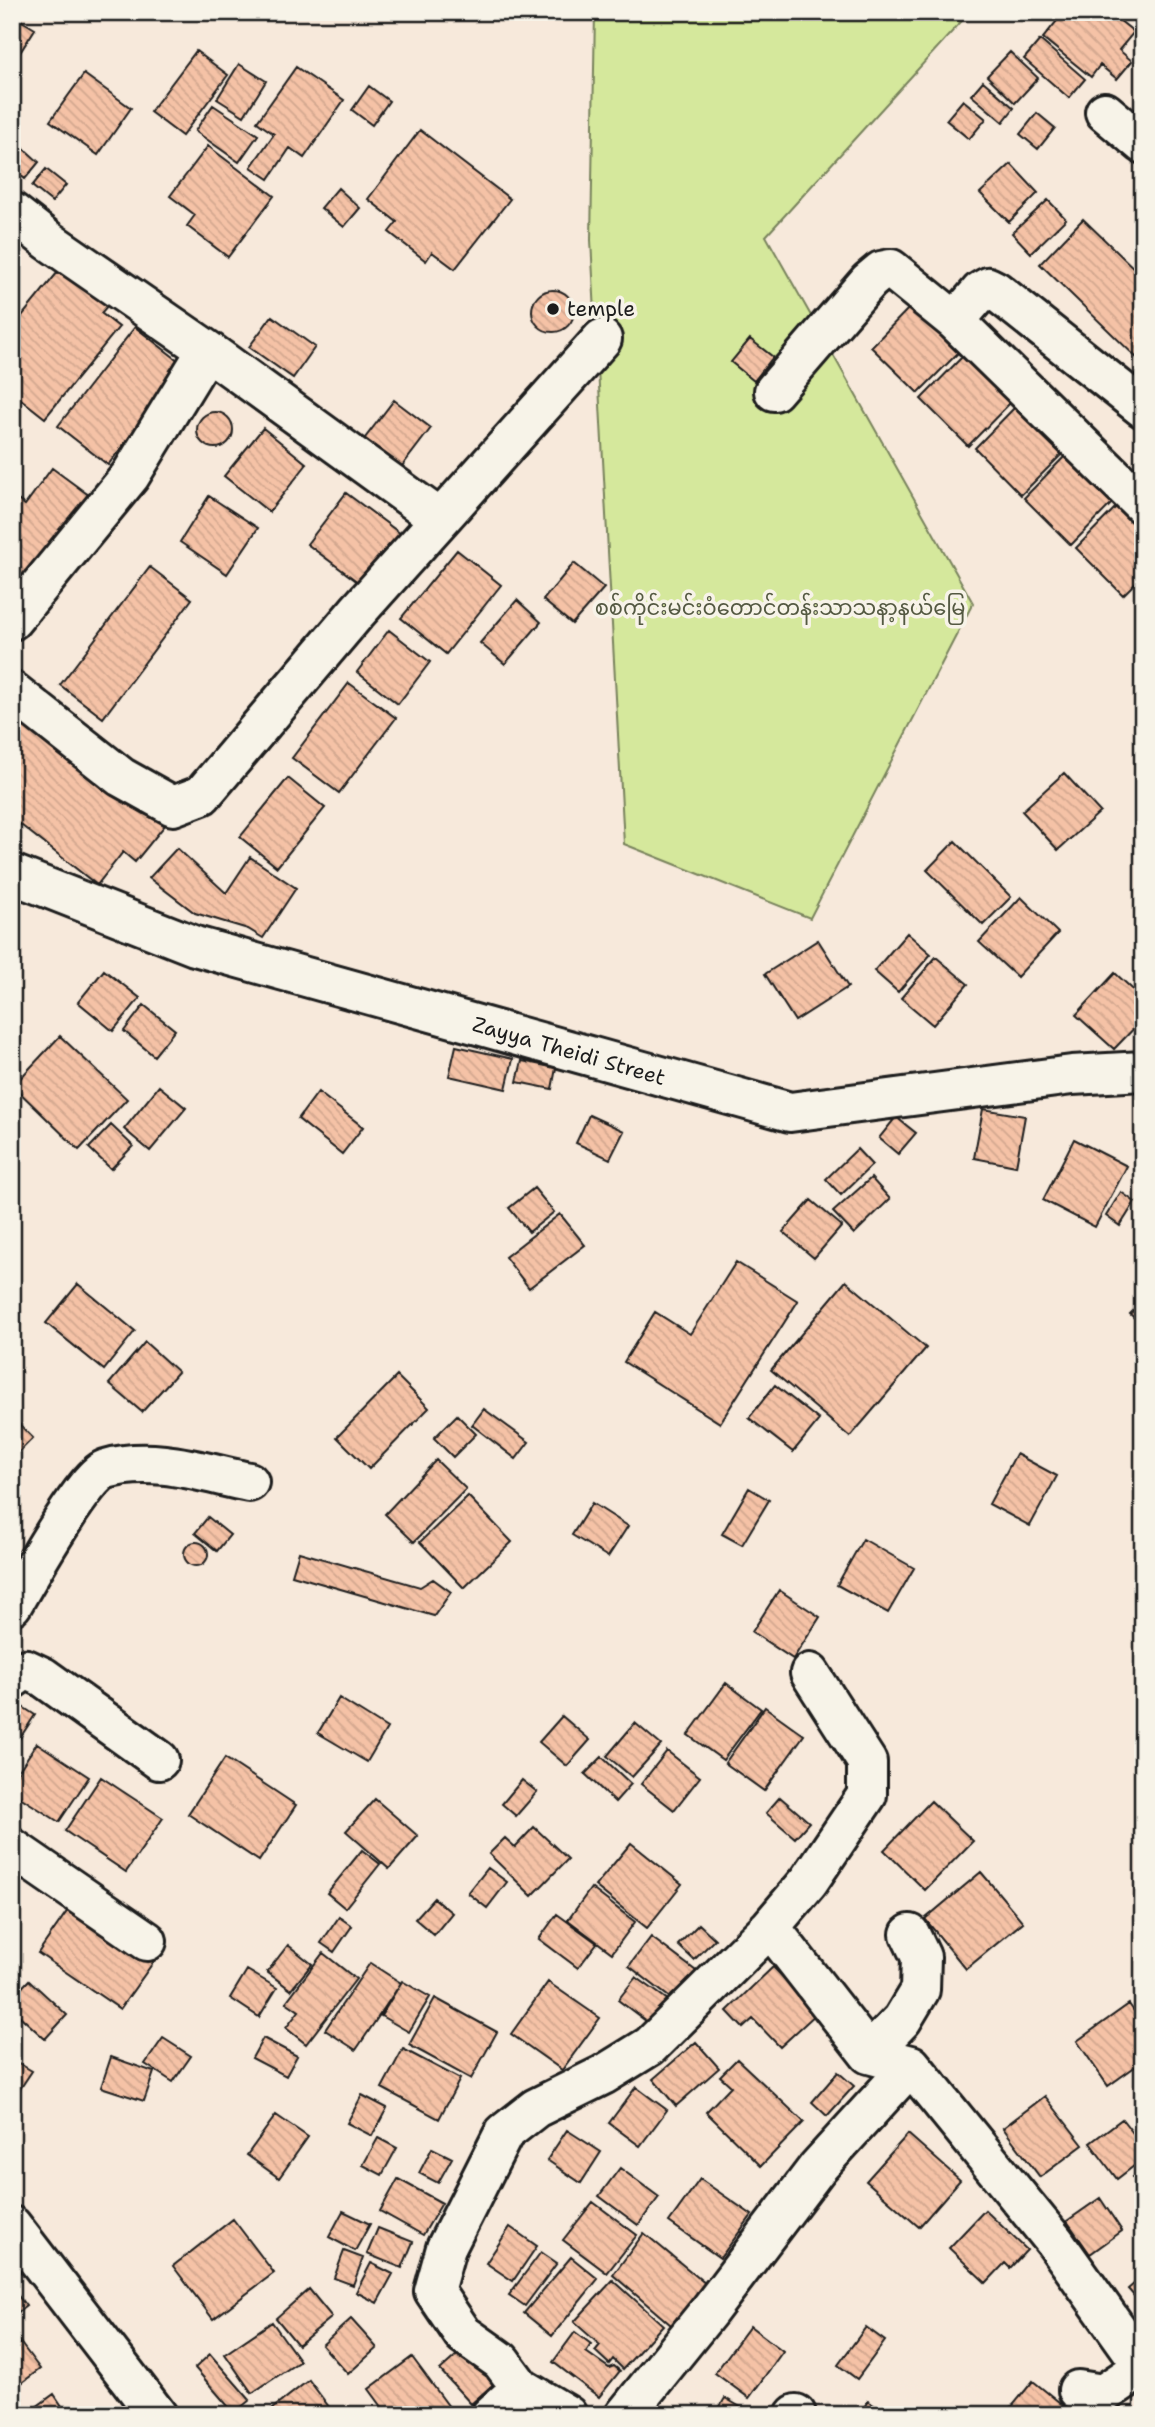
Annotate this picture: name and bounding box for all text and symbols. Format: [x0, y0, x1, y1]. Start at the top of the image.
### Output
place label: temple [567, 295, 635, 323]
marker: temple [545, 301, 561, 317]
park label: စစ်ကိုင်းမင်းဝံတောင်တန်းသာသနာ့နယ်မြေ [595, 592, 965, 625]
street label: Zayya Theidi Street [469, 1010, 669, 1092]

